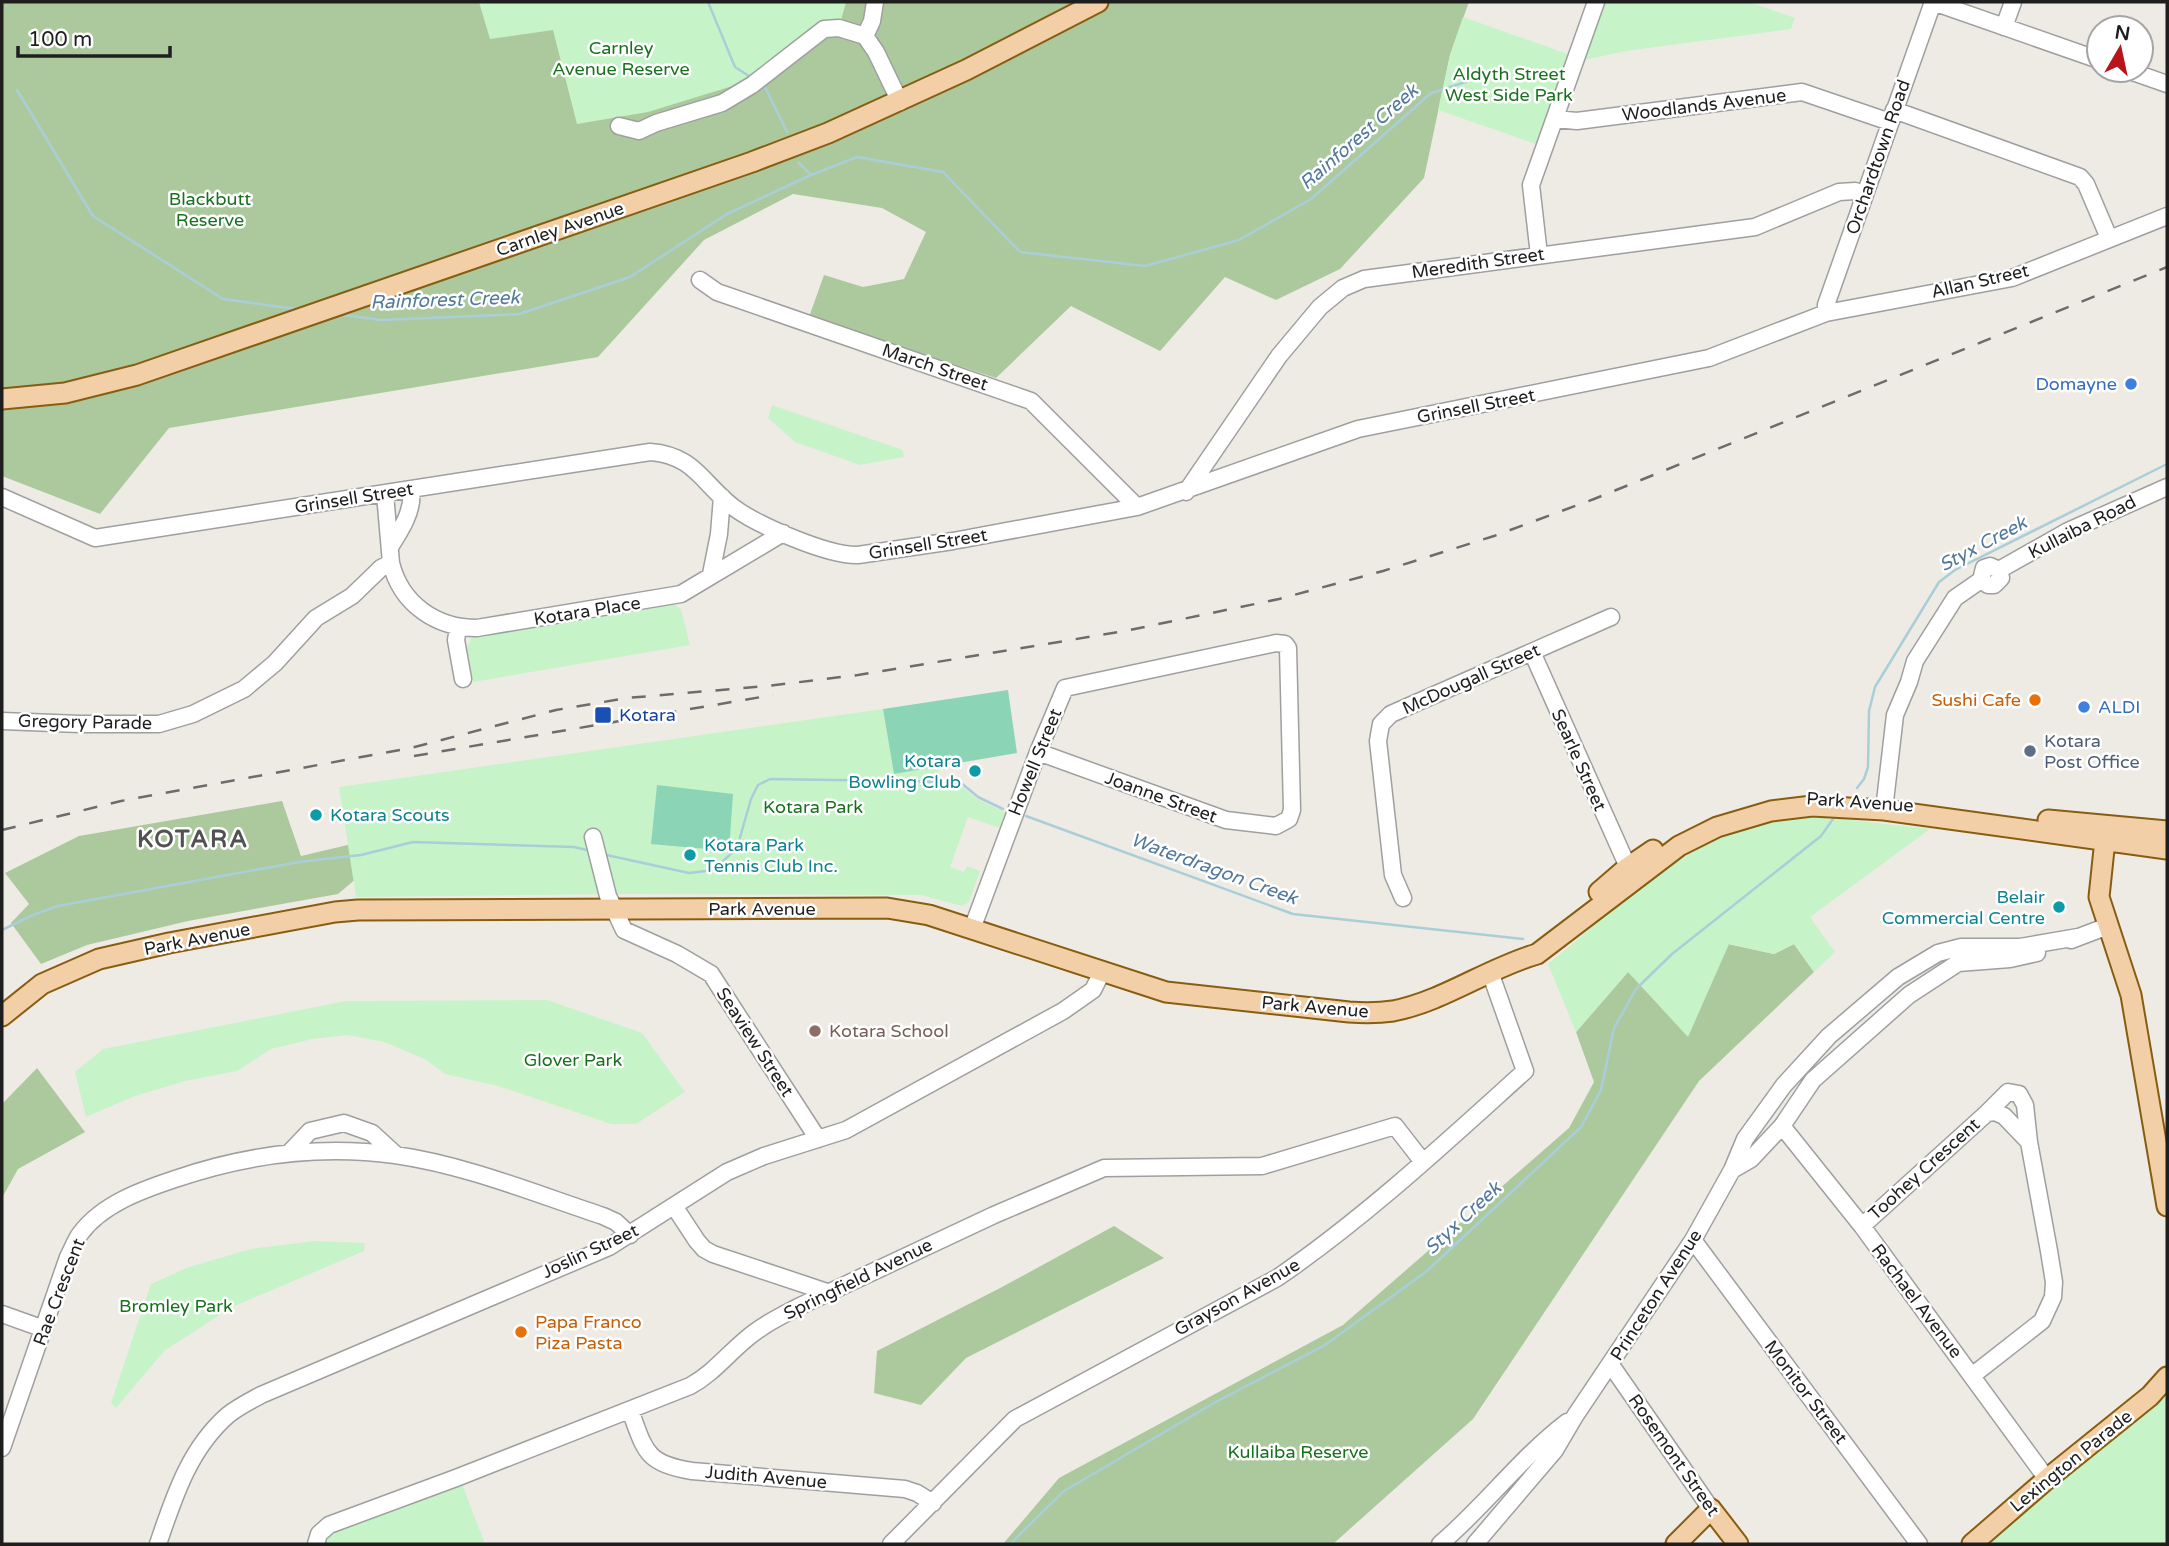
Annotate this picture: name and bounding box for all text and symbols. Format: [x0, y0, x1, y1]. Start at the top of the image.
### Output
scale bar [18, 14, 170, 58]
north arrow [2085, 14, 2155, 84]
text: N [2113, 21, 2132, 45]
text: 100 m [28, 27, 92, 52]
park label: Carnley Avenue Reserve [552, 37, 690, 80]
park label: Aldyth Street West Side Park [1445, 63, 1573, 106]
street label: Orchardtown Road [1841, 77, 1915, 237]
water label: Rainforest Creek [1295, 79, 1424, 194]
street label: Woodlands Avenue [1621, 84, 1787, 126]
park label: Blackbutt Reserve [169, 188, 251, 231]
street label: Carnley Avenue [493, 197, 627, 261]
street label: Meredith Street [1410, 243, 1546, 283]
street label: Allan Street [1929, 259, 2031, 303]
water label: Rainforest Creek [370, 286, 522, 314]
street label: March Street [879, 339, 991, 395]
place label: Domayne [2036, 373, 2117, 395]
marker: Domayne [2123, 376, 2139, 392]
street label: Grinsell Street [1415, 384, 1537, 428]
street label: Grinsell Street [293, 478, 415, 518]
street label: Kullaiba Road [2024, 490, 2140, 564]
water label: Styx Creek [1935, 511, 2032, 576]
street label: Grinsell Street [867, 524, 989, 564]
street label: Kotara Place [532, 592, 642, 630]
street label: McDougall Street [1399, 639, 1543, 719]
place label: Sushi Cafe [1931, 689, 2021, 711]
marker: Sushi Cafe [2027, 692, 2043, 708]
place label: ALDI [2098, 696, 2140, 718]
marker: ALDI [2076, 699, 2092, 715]
place label: Kotara [619, 704, 676, 726]
marker: Kotara [593, 705, 613, 725]
street label: Howell Street [1004, 705, 1067, 819]
street label: Searle Street [1547, 706, 1611, 814]
street label: Gregory Parade [18, 710, 152, 734]
place label: Kotara Post Office [2044, 730, 2140, 773]
marker: Kotara Post Office [2022, 743, 2038, 759]
place label: Kotara Bowling Club [848, 750, 961, 793]
marker: Kotara Bowling Club [967, 763, 983, 779]
street label: Joanne Street [1102, 767, 1220, 828]
street label: Park Avenue [1806, 787, 1914, 817]
park label: Kotara Park [763, 796, 863, 818]
place label: Kotara Scouts [330, 804, 450, 826]
marker: Kotara Scouts [308, 807, 324, 823]
district label: KOTARA [137, 825, 249, 854]
water label: Waterdragon Creek [1128, 829, 1302, 910]
place label: Kotara Park Tennis Club Inc. [704, 834, 838, 877]
marker: Kotara Park Tennis Club Inc. [682, 847, 698, 863]
place label: Belair Commercial Centre [1882, 886, 2045, 929]
street label: Park Avenue [708, 898, 816, 920]
marker: Belair Commercial Centre [2051, 899, 2067, 915]
street label: Park Avenue [142, 918, 252, 960]
street label: Seaview Street [712, 983, 799, 1101]
street label: Park Avenue [1260, 991, 1370, 1023]
place label: Kotara School [829, 1020, 949, 1042]
marker: Kotara School [807, 1023, 823, 1039]
park label: Glover Park [524, 1049, 622, 1071]
street label: Toohey Crescent [1864, 1113, 1984, 1225]
water label: Styx Creek [1420, 1176, 1507, 1259]
street label: Joslin Street [538, 1219, 642, 1283]
street label: Princeton Avenue [1605, 1225, 1707, 1365]
street label: Springfield Avenue [780, 1233, 936, 1325]
street label: Rae Crescent [28, 1235, 90, 1349]
street label: Rachael Avenue [1867, 1240, 1967, 1362]
street label: Grayson Avenue [1171, 1253, 1303, 1341]
park label: Bromley Park [119, 1295, 233, 1317]
place label: Papa Franco Piza Pasta [535, 1311, 642, 1354]
marker: Papa Franco Piza Pasta [513, 1324, 529, 1340]
street label: Monitor Street [1760, 1336, 1852, 1448]
street label: Rosemont Street [1624, 1390, 1724, 1520]
street label: Lexington Parade [2006, 1405, 2136, 1517]
park label: Kullaiba Reserve [1227, 1441, 1369, 1463]
street label: Judith Avenue [704, 1461, 828, 1493]

